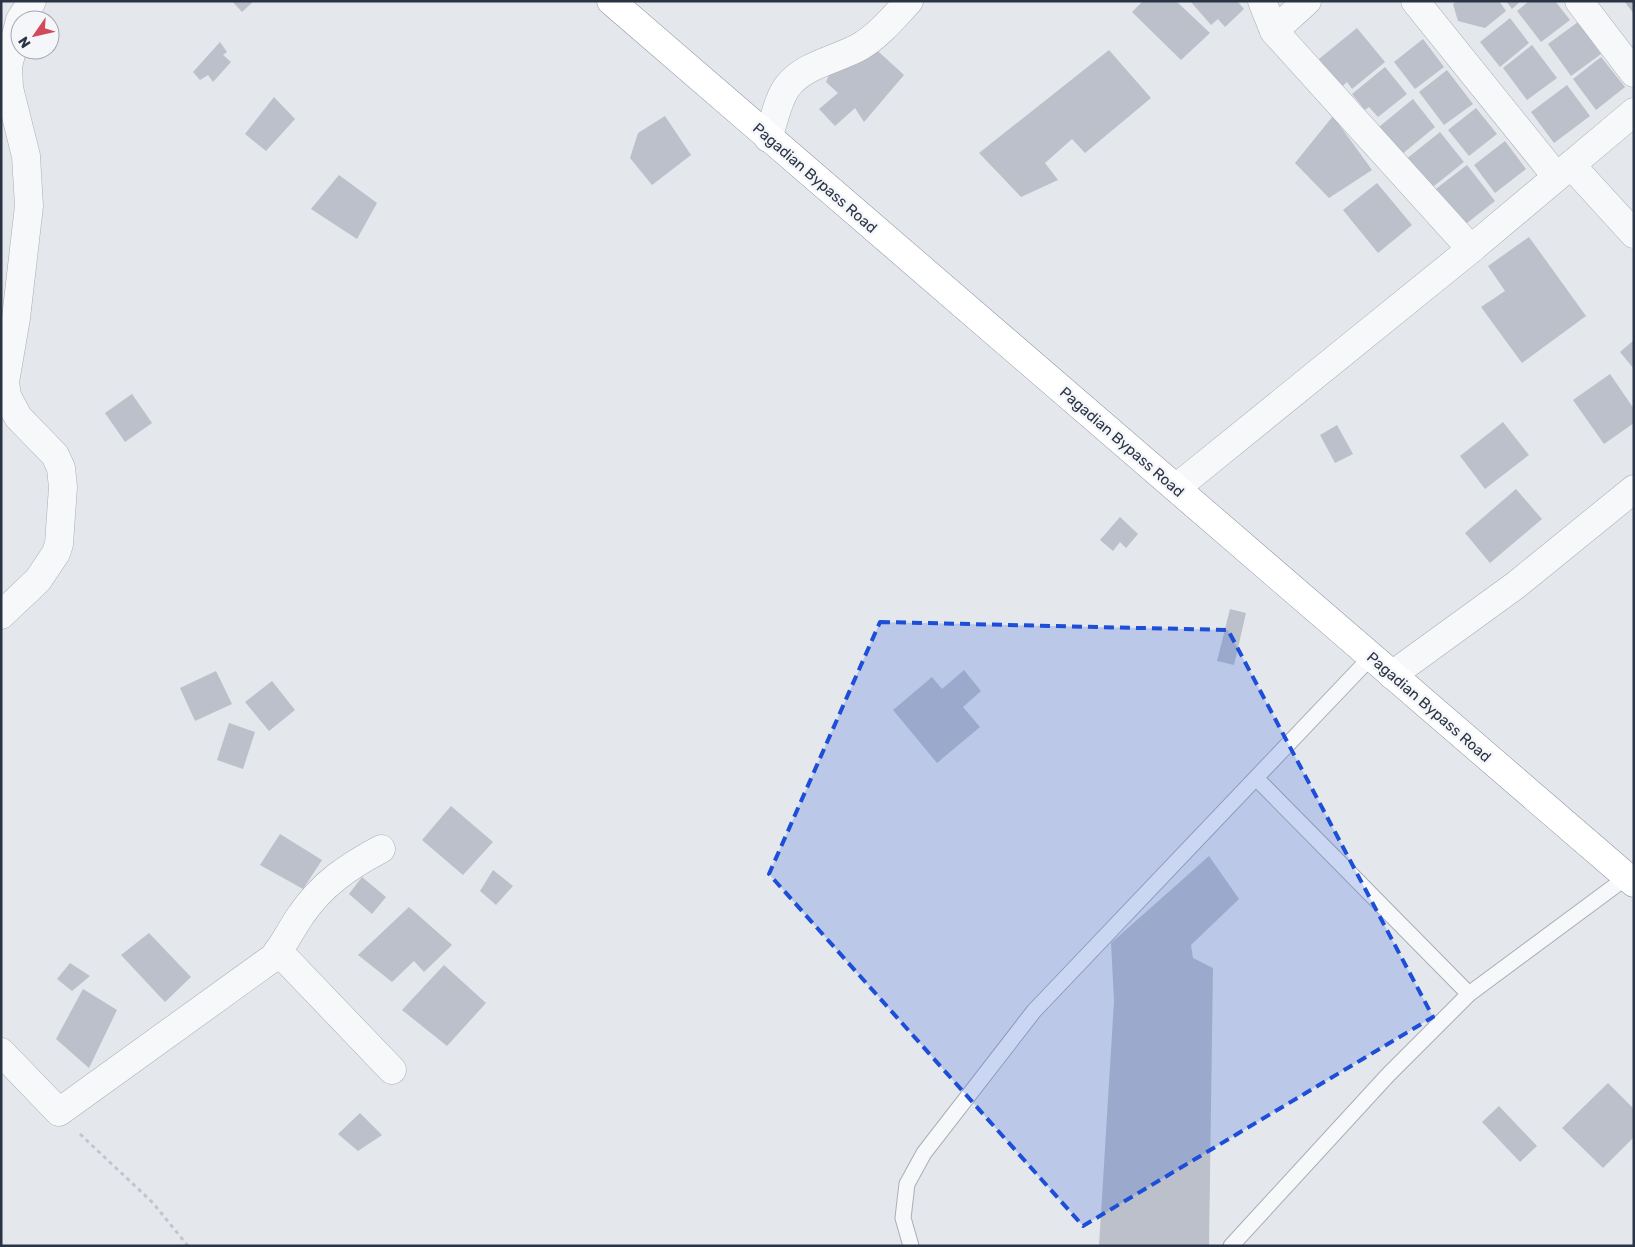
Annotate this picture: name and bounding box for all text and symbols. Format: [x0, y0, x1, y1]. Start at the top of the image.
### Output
north arrow [10, 10, 60, 60]
text: N [15, 33, 35, 51]
street label: Pagadian Bypass Road [749, 119, 881, 237]
street label: Pagadian Bypass Road [1056, 383, 1188, 501]
street label: Pagadian Bypass Road [1363, 648, 1495, 766]

